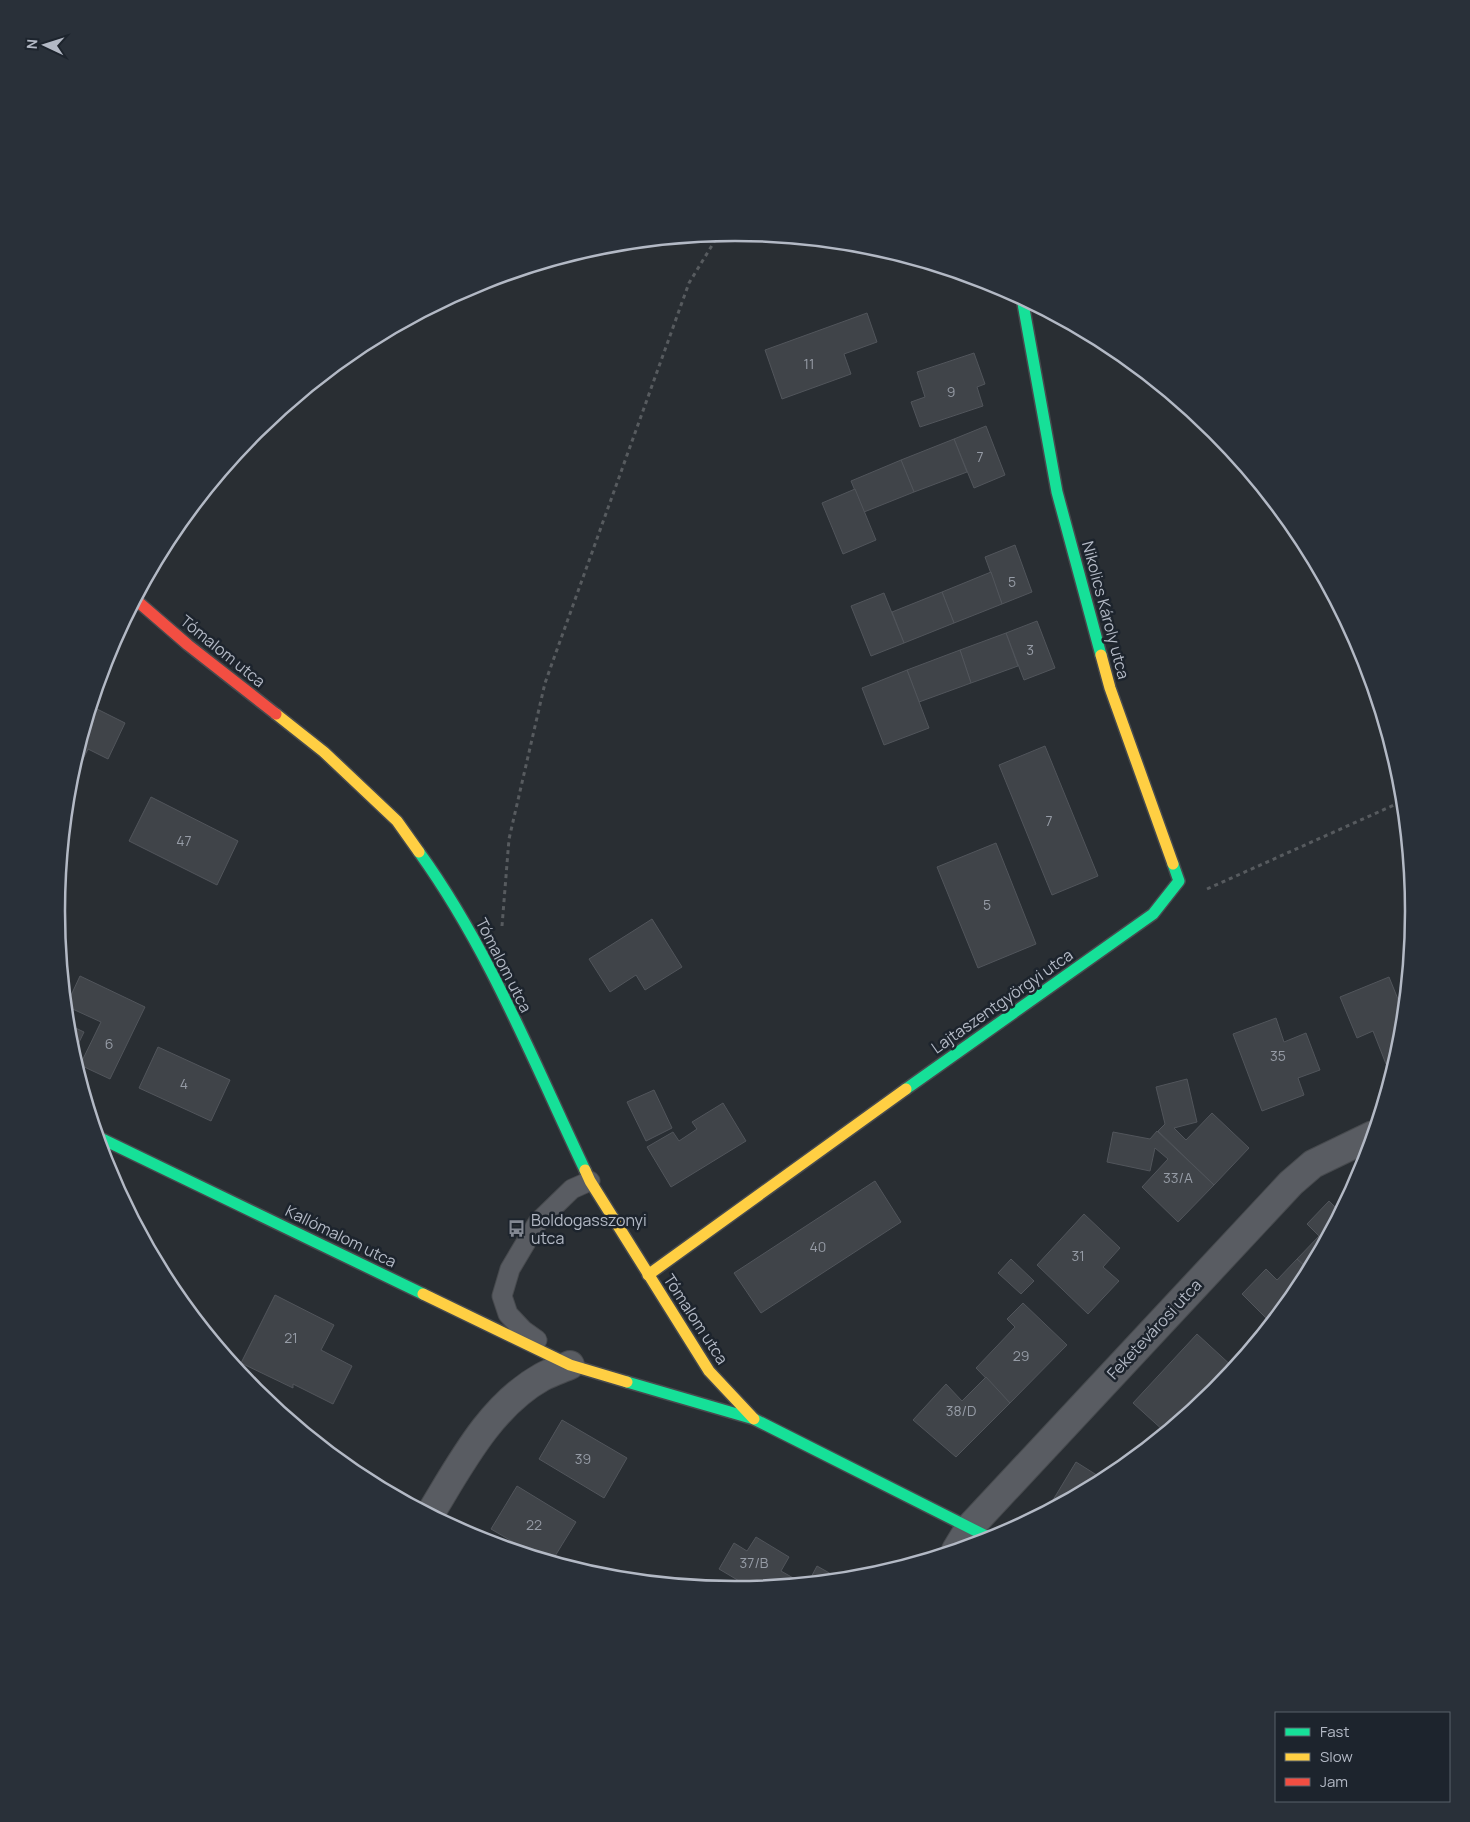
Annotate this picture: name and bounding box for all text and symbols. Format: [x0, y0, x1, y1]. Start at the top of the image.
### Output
north arrow [20, 20, 70, 70]
text: N [22, 38, 41, 50]
house number: 11 [804, 354, 814, 373]
house number: 9 [947, 382, 955, 401]
house number: 7 [976, 447, 984, 466]
street label: Nikolics Károly utca [1077, 539, 1135, 681]
house number: 5 [1008, 572, 1016, 591]
street label: Tómalom utca [176, 610, 270, 692]
house number: 3 [1026, 640, 1034, 659]
house number: 7 [1045, 811, 1053, 830]
house number: 47 [176, 831, 192, 850]
house number: 5 [983, 895, 991, 914]
street label: Tómalom utca [471, 914, 537, 1016]
street label: Lajtaszentgyörgyi utca [927, 944, 1077, 1058]
house number: 6 [105, 1034, 113, 1053]
house number: 35 [1270, 1046, 1286, 1065]
house number: 4 [180, 1074, 188, 1093]
house number: 33/A [1163, 1168, 1193, 1187]
street label: Kallómalom utca [282, 1200, 400, 1272]
place label: Boldogasszonyi utca [531, 1209, 647, 1249]
bus stop icon: Boldogasszonyi utca [507, 1219, 527, 1239]
house number: 40 [810, 1237, 826, 1256]
house number: 31 [1071, 1246, 1085, 1265]
street label: Tómalom utca [659, 1270, 733, 1368]
street label: Feketevárosi utca [1102, 1274, 1206, 1384]
house number: 21 [284, 1328, 298, 1347]
house number: 29 [1013, 1346, 1029, 1365]
house number: 38/D [946, 1401, 976, 1420]
house number: 39 [575, 1449, 591, 1468]
house number: 22 [526, 1515, 542, 1534]
house number: 37/B [740, 1553, 769, 1572]
legend [1275, 1712, 1450, 1802]
text: Fast [1320, 1721, 1349, 1742]
text: Slow [1320, 1746, 1353, 1767]
text: Jam [1320, 1771, 1348, 1792]

